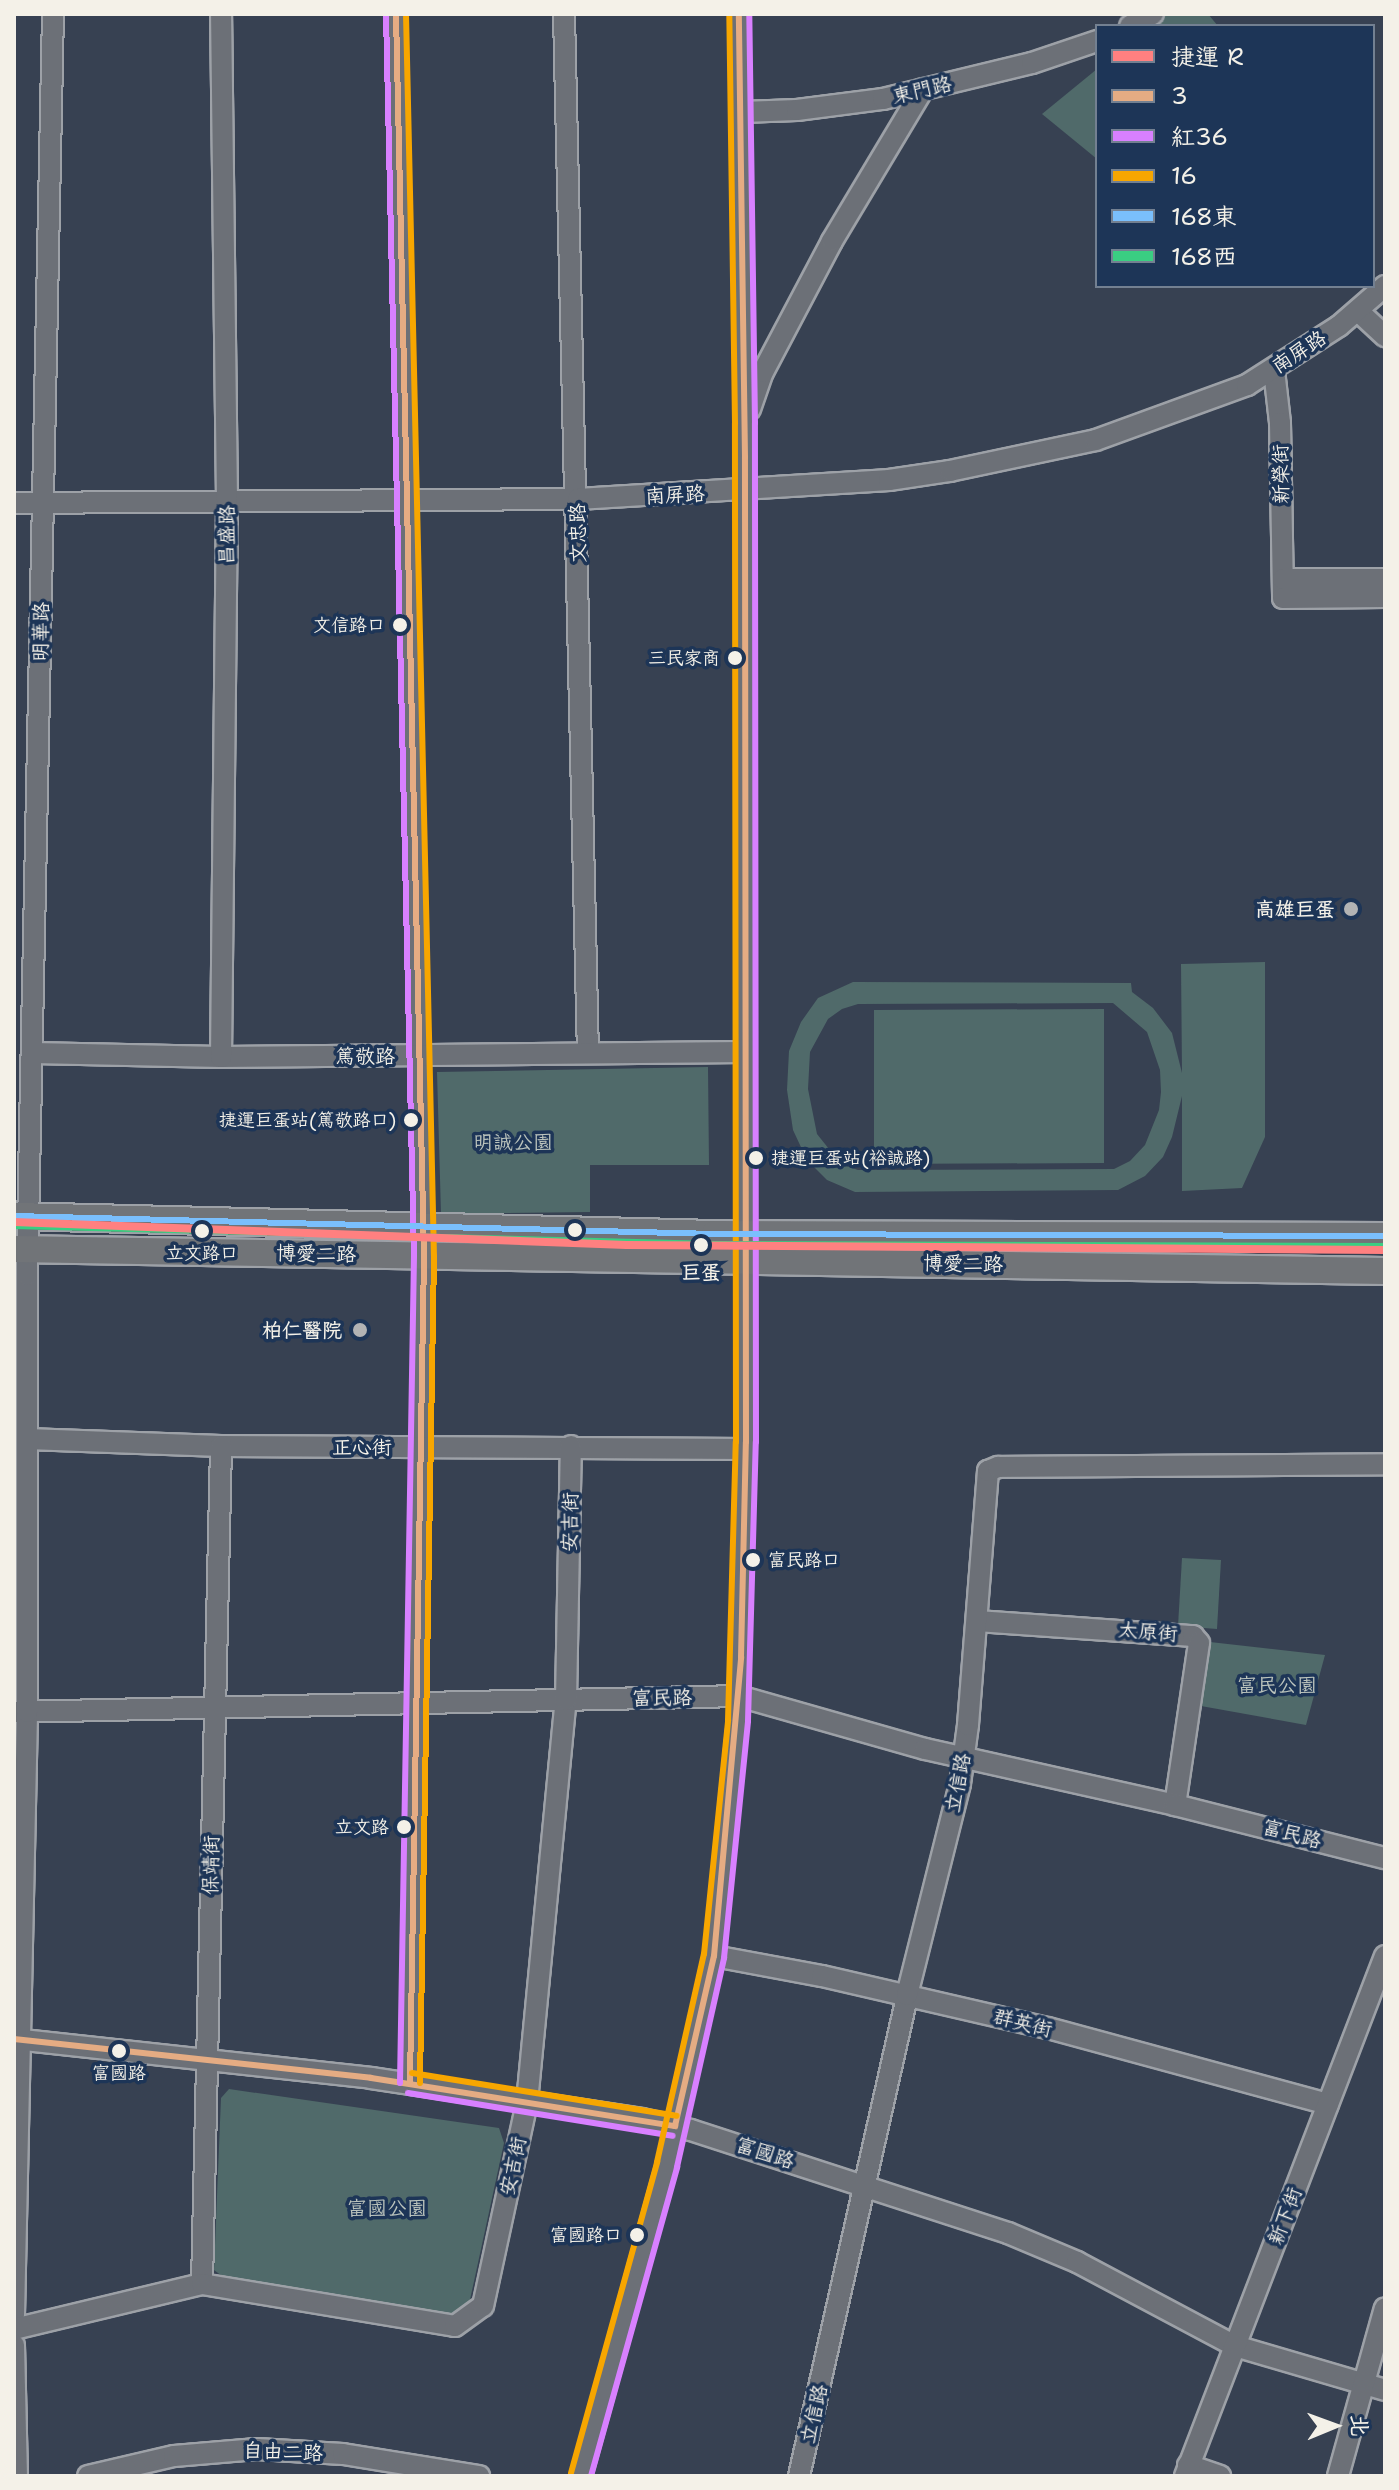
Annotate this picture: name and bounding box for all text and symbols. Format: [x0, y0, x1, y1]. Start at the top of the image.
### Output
legend [1095, 24, 1375, 288]
text: 捷運 R [1171, 41, 1244, 73]
street label: 東門路 [890, 72, 954, 108]
text: 3 [1171, 80, 1188, 112]
text: 紅36 [1171, 121, 1228, 153]
text: 16 [1171, 160, 1197, 192]
text: 168東 [1171, 201, 1237, 233]
text: 168西 [1171, 241, 1237, 273]
street label: 南屏路 [1267, 326, 1331, 378]
street label: 新榮街 [1268, 444, 1294, 504]
street label: 南屏路 [644, 481, 706, 509]
street label: 文忠路 [565, 503, 591, 563]
street label: 昌盛路 [215, 505, 239, 565]
street label: 明華路 [28, 602, 54, 662]
place label: 文信路口 [313, 614, 385, 636]
marker: 文信路口 [392, 617, 408, 633]
place label: 三民家商 [648, 647, 720, 669]
marker: 三民家商 [727, 650, 743, 666]
place label: 高雄巨蛋 [1255, 897, 1335, 921]
marker: 高雄巨蛋 [1342, 900, 1360, 918]
street label: 篤敬路 [335, 1044, 395, 1068]
place label: 捷運巨蛋站(篤敬路口) [219, 1109, 396, 1131]
marker: 捷運巨蛋站(篤敬路口) [403, 1112, 419, 1128]
park label: 明誠公園 [473, 1130, 553, 1154]
place label: 捷運巨蛋站(裕誠路) [771, 1147, 930, 1169]
marker: 捷運巨蛋站(裕誠路) [748, 1150, 764, 1166]
unlabelled marker [567, 1222, 583, 1238]
marker: 立文路口 [194, 1223, 210, 1239]
marker: 巨蛋 [690, 1234, 712, 1256]
street label: 博愛二路 [276, 1241, 356, 1267]
place label: 立文路口 [166, 1242, 238, 1264]
street label: 博愛二路 [923, 1251, 1003, 1277]
place label: 巨蛋 [681, 1260, 721, 1284]
place label: 柏仁醫院 [262, 1318, 342, 1342]
marker: 柏仁醫院 [349, 1319, 371, 1341]
street label: 正心街 [332, 1435, 392, 1459]
street label: 安吉街 [557, 1492, 583, 1552]
place label: 富民路口 [768, 1549, 840, 1571]
marker: 富民路口 [745, 1552, 761, 1568]
street label: 太原街 [1117, 1618, 1179, 1646]
park label: 富民公園 [1237, 1673, 1317, 1697]
street label: 富民路 [632, 1685, 692, 1711]
street label: 立信路 [940, 1751, 976, 1815]
street label: 富民路 [1260, 1815, 1324, 1853]
place label: 立文路 [335, 1816, 389, 1838]
marker: 立文路 [396, 1819, 412, 1835]
street label: 保靖街 [198, 1835, 224, 1895]
street label: 群英街 [991, 2004, 1055, 2042]
marker: 富國路 [111, 2043, 127, 2059]
place label: 富國路 [92, 2062, 146, 2084]
street label: 富國路 [733, 2132, 797, 2174]
street label: 安吉街 [495, 2134, 531, 2198]
street label: 新下街 [1263, 2184, 1307, 2248]
park label: 富國公園 [347, 2196, 427, 2220]
place label: 富國路口 [550, 2224, 622, 2246]
marker: 富國路口 [629, 2227, 645, 2243]
street label: 立信路 [796, 2382, 832, 2446]
north arrow [1295, 2386, 1375, 2466]
text: 北 [1345, 2414, 1374, 2437]
street label: 自由二路 [243, 2439, 323, 2465]

